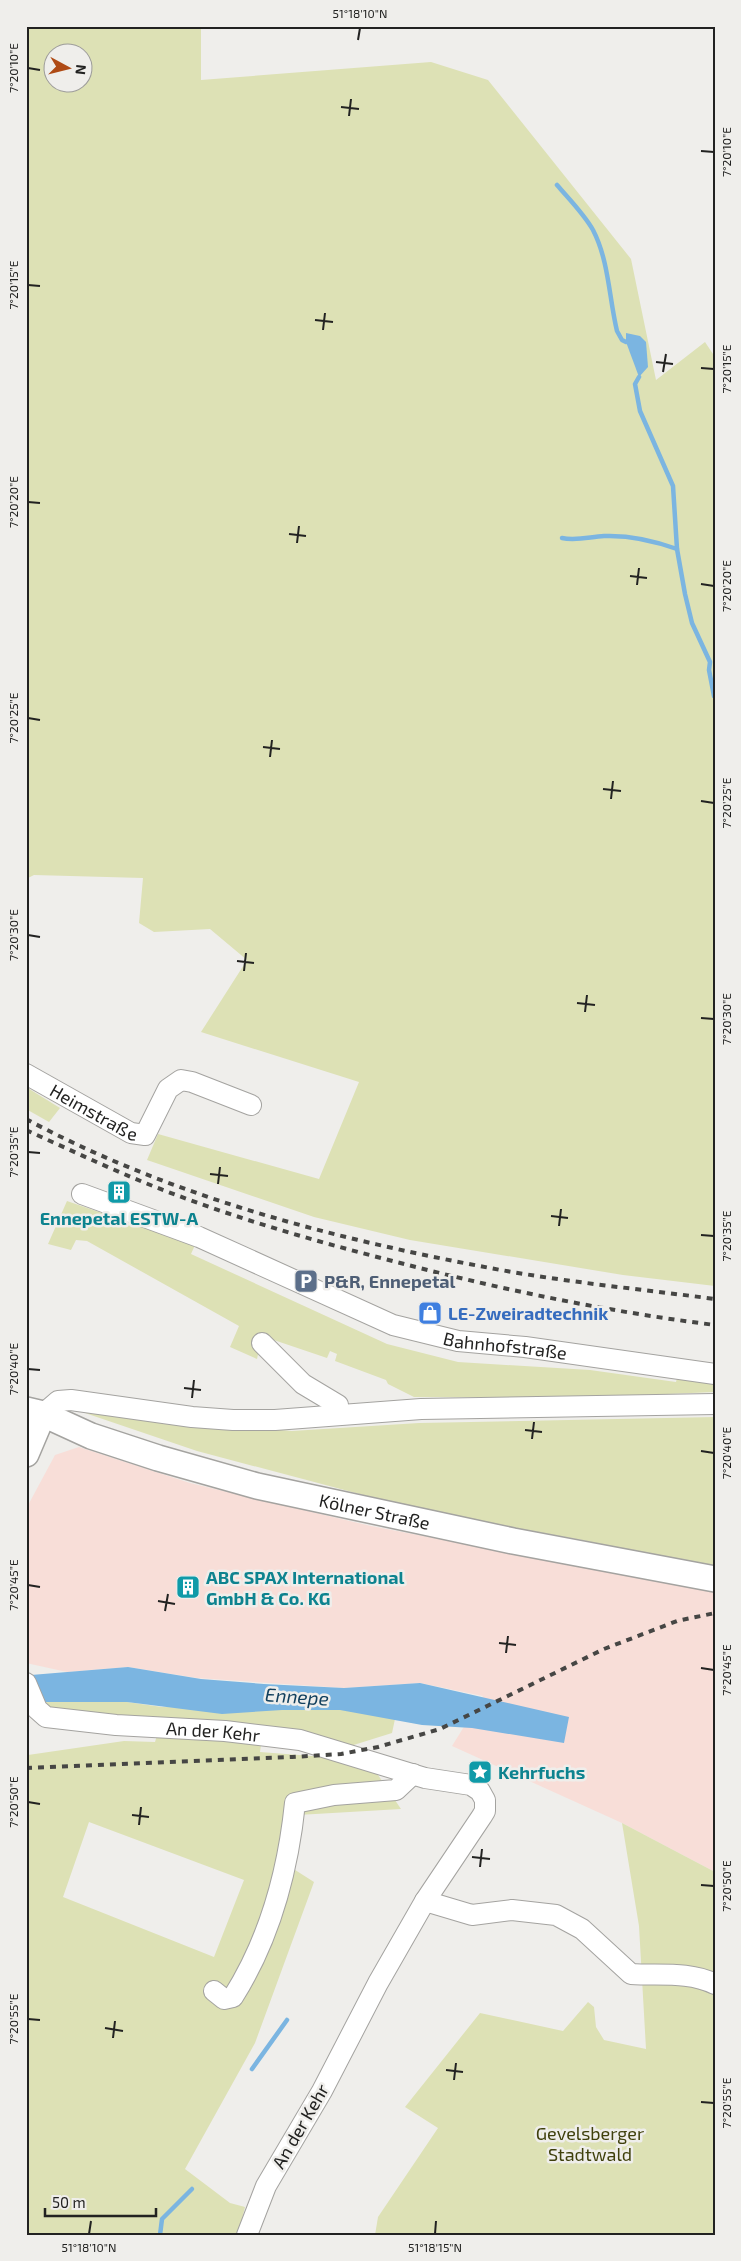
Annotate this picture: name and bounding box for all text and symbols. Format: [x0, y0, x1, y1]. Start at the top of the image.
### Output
text: 51°18'10"N [333, 6, 387, 20]
north arrow [42, 42, 92, 92]
text: 7°20'10"E [6, 43, 20, 93]
text: N [72, 64, 90, 76]
text: 7°20'10"E [719, 127, 733, 177]
text: 7°20'15"E [6, 260, 20, 310]
text: 7°20'15"E [719, 344, 733, 394]
text: 7°20'20"E [6, 476, 20, 528]
text: 7°20'20"E [719, 560, 733, 612]
text: 7°20'25"E [6, 692, 20, 744]
text: 7°20'25"E [719, 777, 733, 829]
text: 7°20'30"E [6, 909, 20, 961]
text: 7°20'30"E [719, 993, 733, 1045]
street label: Heimstraße [46, 1079, 139, 1145]
text: 7°20'35"E [6, 1126, 20, 1178]
building icon: Ennepetal ESTW-A [106, 1179, 132, 1205]
place label: Ennepetal ESTW-A [40, 1207, 199, 1229]
text: 7°20'35"E [719, 1210, 733, 1262]
parking icon: P&R, Ennepetal [293, 1268, 319, 1294]
place label: P&R, Ennepetal [324, 1270, 456, 1292]
shop icon: LE-Zweiradtechnik [417, 1300, 443, 1326]
place label: LE-Zweiradtechnik [448, 1302, 608, 1324]
street label: Bahnhofstraße [441, 1327, 568, 1364]
text: 7°20'40"E [6, 1343, 20, 1395]
text: 7°20'40"E [719, 1427, 733, 1479]
street label: Kölner Straße [317, 1489, 432, 1534]
text: 7°20'45"E [6, 1559, 20, 1611]
place label: ABC SPAX International GmbH & Co. KG [206, 1566, 404, 1609]
building icon: ABC SPAX International GmbH & Co. KG [175, 1574, 201, 1600]
text: 7°20'45"E [719, 1644, 733, 1696]
water label: Ennepe [264, 1682, 330, 1710]
street label: An der Kehr [165, 1717, 261, 1746]
place icon: Kehrfuchs [467, 1759, 493, 1785]
place label: Kehrfuchs [498, 1761, 585, 1783]
text: 7°20'50"E [6, 1776, 20, 1828]
text: 7°20'50"E [719, 1860, 733, 1912]
text: 7°20'55"E [6, 1993, 20, 2044]
text: 7°20'55"E [719, 2077, 733, 2128]
street label: An der Kehr [267, 2080, 333, 2172]
park label: Gevelsberger Stadtwald [536, 2122, 644, 2165]
scale bar [45, 2186, 156, 2218]
text: 50 m [52, 2193, 86, 2211]
text: 51°18'10"N [62, 2240, 116, 2254]
text: 51°18'15"N [408, 2240, 462, 2254]

